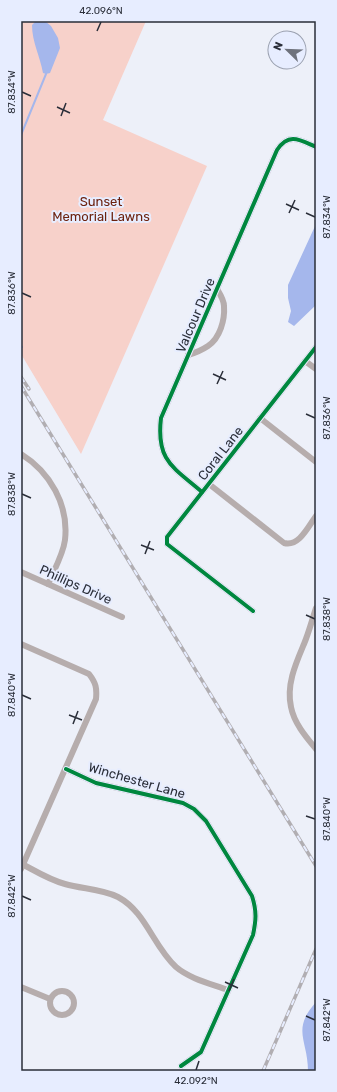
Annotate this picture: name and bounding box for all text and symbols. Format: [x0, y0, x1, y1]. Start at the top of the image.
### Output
text: 42.096°N [79, 5, 123, 17]
north arrow [267, 30, 307, 70]
text: N [271, 40, 286, 52]
text: 87.834°W [6, 70, 18, 114]
park label: Sunset Memorial Lawns [52, 194, 150, 224]
text: 87.834°W [321, 195, 333, 239]
text: 87.836°W [6, 271, 18, 315]
street label: Valcour Drive [173, 276, 218, 355]
text: 87.836°W [321, 396, 333, 440]
street label: Coral Lane [195, 423, 246, 483]
text: 87.838°W [6, 472, 18, 516]
street label: Phillips Drive [37, 562, 114, 607]
text: 87.838°W [321, 597, 333, 641]
text: 87.840°W [6, 673, 18, 717]
street label: Winchester Lane [87, 759, 187, 802]
text: 87.840°W [321, 797, 333, 841]
text: 87.842°W [6, 874, 18, 918]
text: 87.842°W [321, 998, 333, 1042]
text: 42.092°N [174, 1075, 218, 1087]

